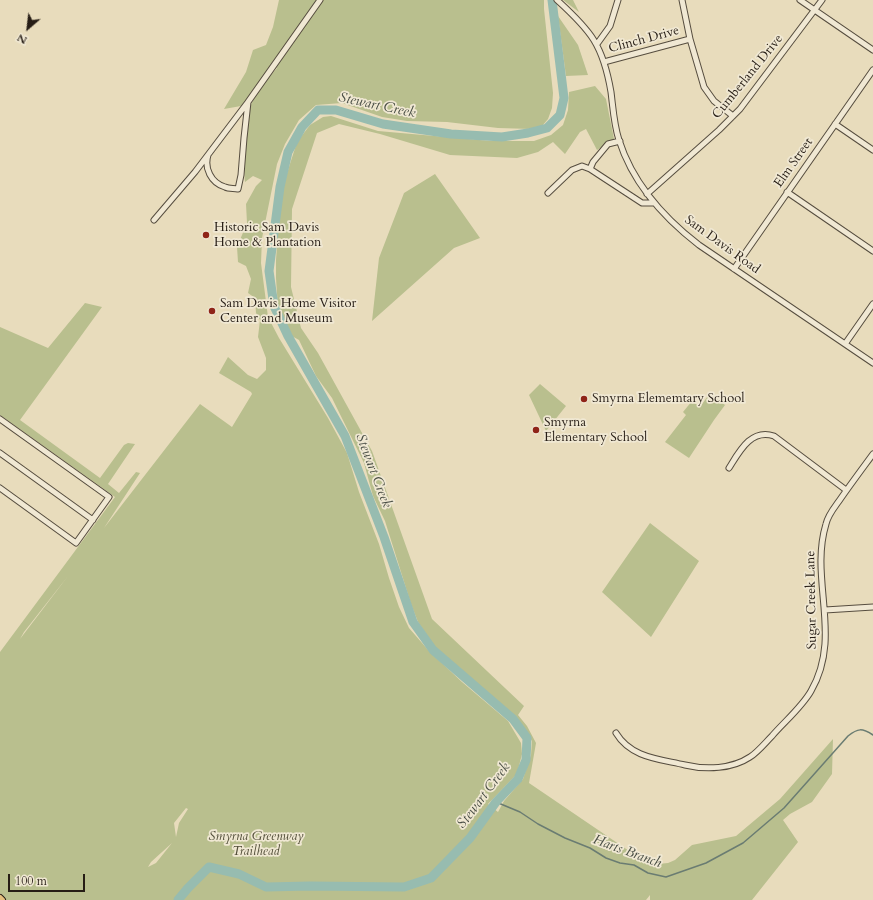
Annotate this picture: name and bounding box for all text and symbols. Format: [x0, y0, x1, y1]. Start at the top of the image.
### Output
north arrow [8, 8, 48, 48]
street label: Clinch Drive [607, 23, 681, 57]
text: N [14, 30, 30, 48]
street label: Cumberland Drive [709, 32, 787, 122]
water label: Stewart Creek [337, 90, 417, 122]
street label: Elm Street [771, 135, 817, 191]
street label: Sam Davis Road [681, 212, 763, 278]
place label: Historic Sam Davis Home & Plantation [214, 220, 321, 251]
marker: Historic Sam Davis Home & Plantation [201, 230, 211, 240]
place label: Sam Davis Home Visitor Center and Museum [220, 296, 356, 327]
marker: Sam Davis Home Visitor Center and Museum [207, 306, 217, 316]
place label: Smyrna Elememtary School [592, 391, 745, 407]
marker: Smyrna Elememtary School [579, 394, 589, 404]
place label: Smyrna Elementary School [544, 415, 647, 446]
marker: Smyrna Elementary School [531, 425, 541, 435]
water label: Stewart Creek [351, 432, 395, 510]
street label: Sugar Creek Lane [803, 551, 821, 649]
water label: Stewart Creek [454, 760, 514, 832]
park label: Smyrna Greenway Trailhead [208, 829, 304, 860]
water label: Harts Branch [590, 832, 664, 872]
scale bar [10, 866, 87, 892]
text: 100 m [15, 873, 47, 889]

